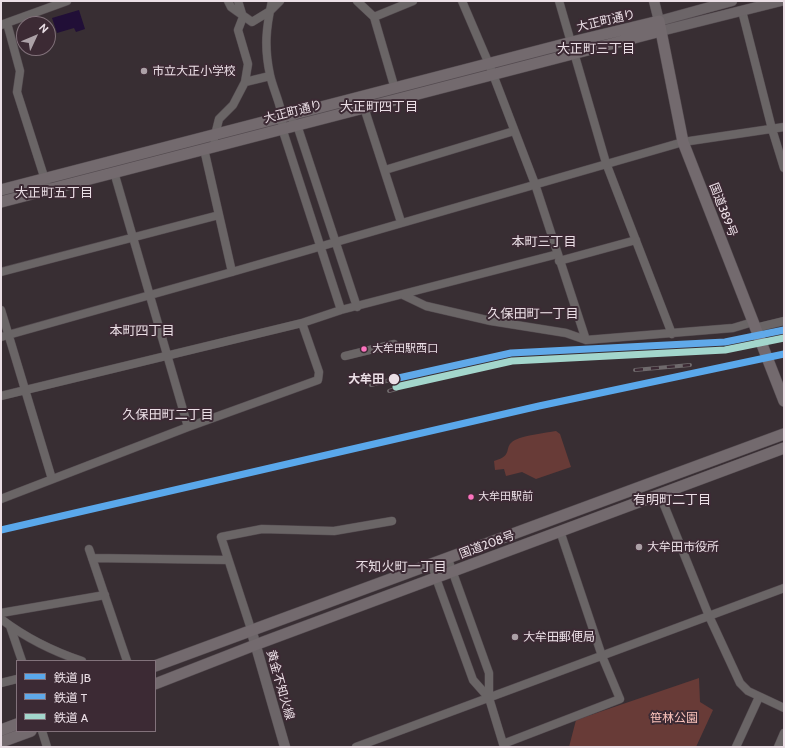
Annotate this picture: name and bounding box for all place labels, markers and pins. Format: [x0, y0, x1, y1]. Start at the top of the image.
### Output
place label: 市立大正小学校 [152, 64, 236, 78]
marker: 市立大正小学校 [139, 66, 149, 76]
place label: 大牟田駅西口 [372, 342, 438, 356]
marker: 大牟田駅西口 [359, 344, 369, 354]
place label: 大牟田 [348, 372, 384, 386]
marker: 大牟田 [387, 372, 401, 386]
place label: 大牟田駅前 [478, 490, 533, 504]
marker: 大牟田駅前 [466, 492, 476, 502]
place label: 大牟田市役所 [647, 540, 719, 554]
marker: 大牟田市役所 [634, 542, 644, 552]
place label: 大牟田郵便局 [523, 630, 595, 644]
marker: 大牟田郵便局 [510, 632, 520, 642]

